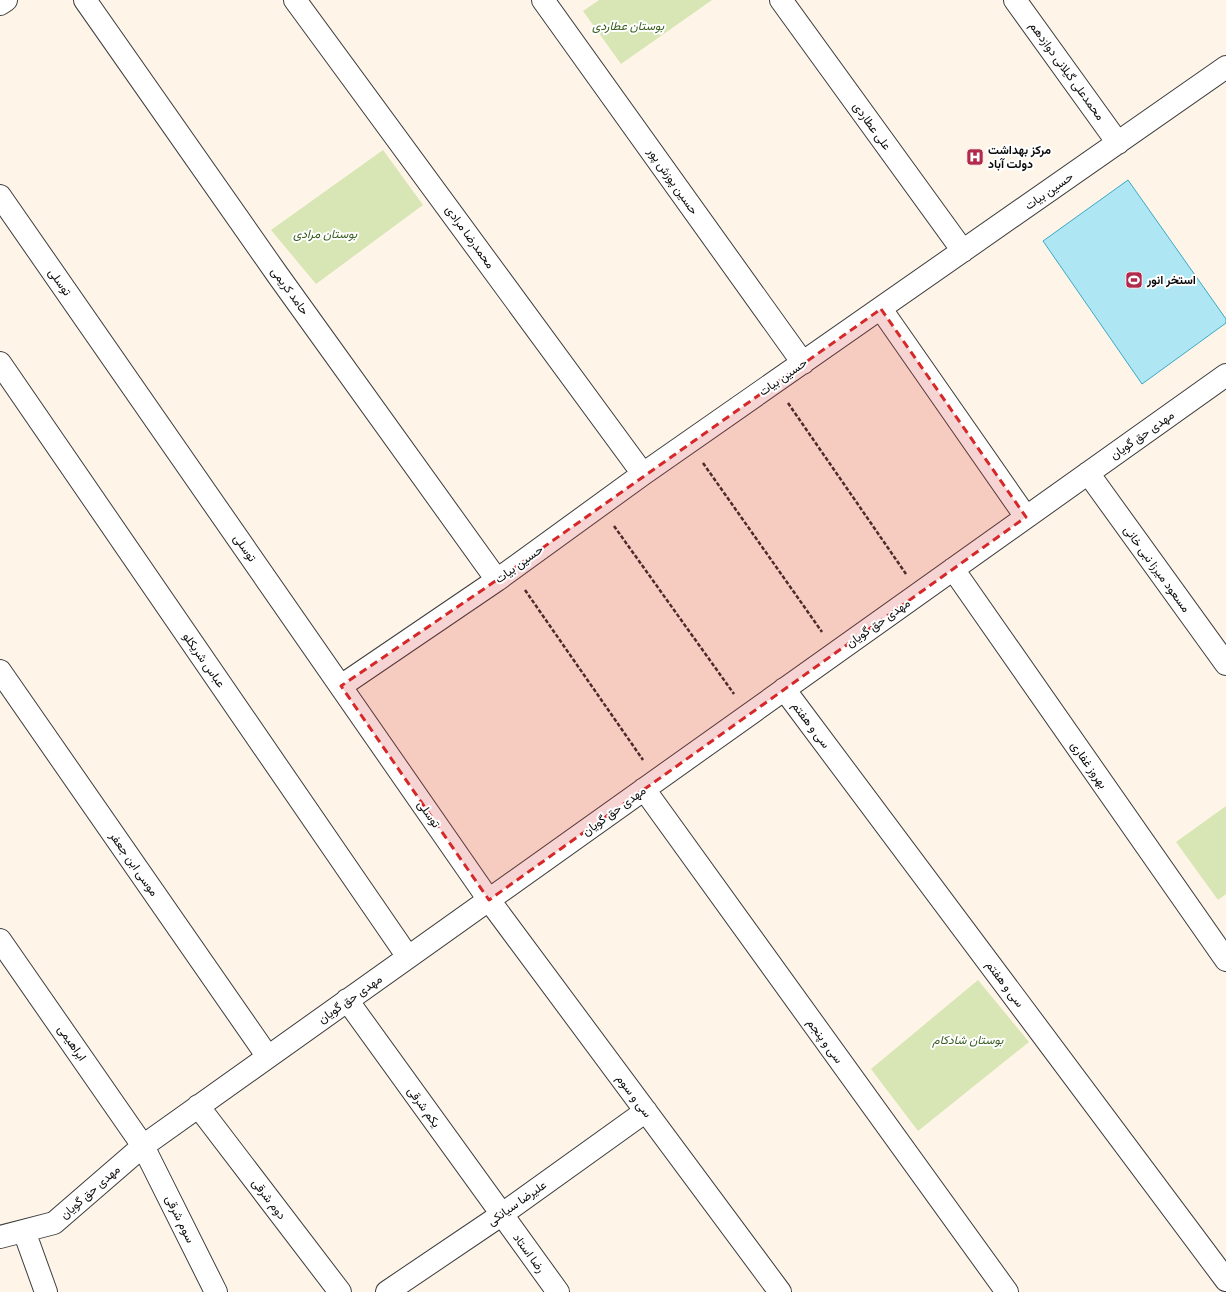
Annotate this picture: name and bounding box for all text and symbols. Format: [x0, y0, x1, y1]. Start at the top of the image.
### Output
park label: بوستان عطاردی [592, 18, 664, 34]
street label: محمدعلی گیلانی دوازدهم [1026, 19, 1108, 123]
street label: علی عطاردی [849, 99, 895, 153]
place label: مرکز بهداشت دولت آباد [988, 142, 1052, 172]
street label: حسین پوزش پور [643, 144, 702, 218]
hospital icon: مرکز بهداشت دولت آباد [965, 147, 985, 167]
street label: حسین بیات [1022, 168, 1076, 214]
street label: محمدرضا مرادی [442, 202, 498, 272]
park label: بوستان مرادی [293, 226, 358, 242]
street label: حامد کریمی [267, 264, 313, 318]
street label: توسلی [45, 265, 75, 299]
sports icon: استخر انور [1124, 270, 1144, 290]
place label: استخر انور [1146, 272, 1196, 288]
street label: حسین بیات [756, 354, 810, 400]
street label: مهدی حق گویان [1107, 407, 1177, 463]
street label: مسعود میرزا نبی خانی [1120, 522, 1194, 616]
street label: توسلی [230, 531, 260, 565]
street label: حسین بیات [492, 541, 546, 587]
street label: مهدی حق گویان [843, 595, 913, 651]
street label: عباس شریکلو [179, 629, 229, 691]
street label: سی و هفتم [788, 698, 834, 752]
street label: بهروز غفاری [1067, 738, 1111, 792]
street label: مهدی حق گویان [579, 783, 649, 839]
street label: توسلی [414, 797, 444, 831]
street label: موسی ابن جعفر [105, 828, 162, 899]
street label: سی و هفتم [982, 957, 1028, 1011]
street label: مهدی حق گویان [315, 971, 385, 1027]
street label: سی و پنجم [803, 1015, 847, 1067]
street label: ابراهیمی [54, 1022, 90, 1064]
park label: بوستان شادکام [932, 1032, 1004, 1048]
street label: سی و سوم [613, 1071, 655, 1121]
street label: یکم شرقی [404, 1083, 444, 1131]
street label: مهدی حق گویان [57, 1161, 123, 1223]
street label: دوم شرقی [248, 1175, 290, 1223]
street label: علیرضا سیانکی [484, 1177, 550, 1229]
street label: سوم شرقی [162, 1192, 198, 1246]
street label: رضا استاد [509, 1230, 549, 1276]

